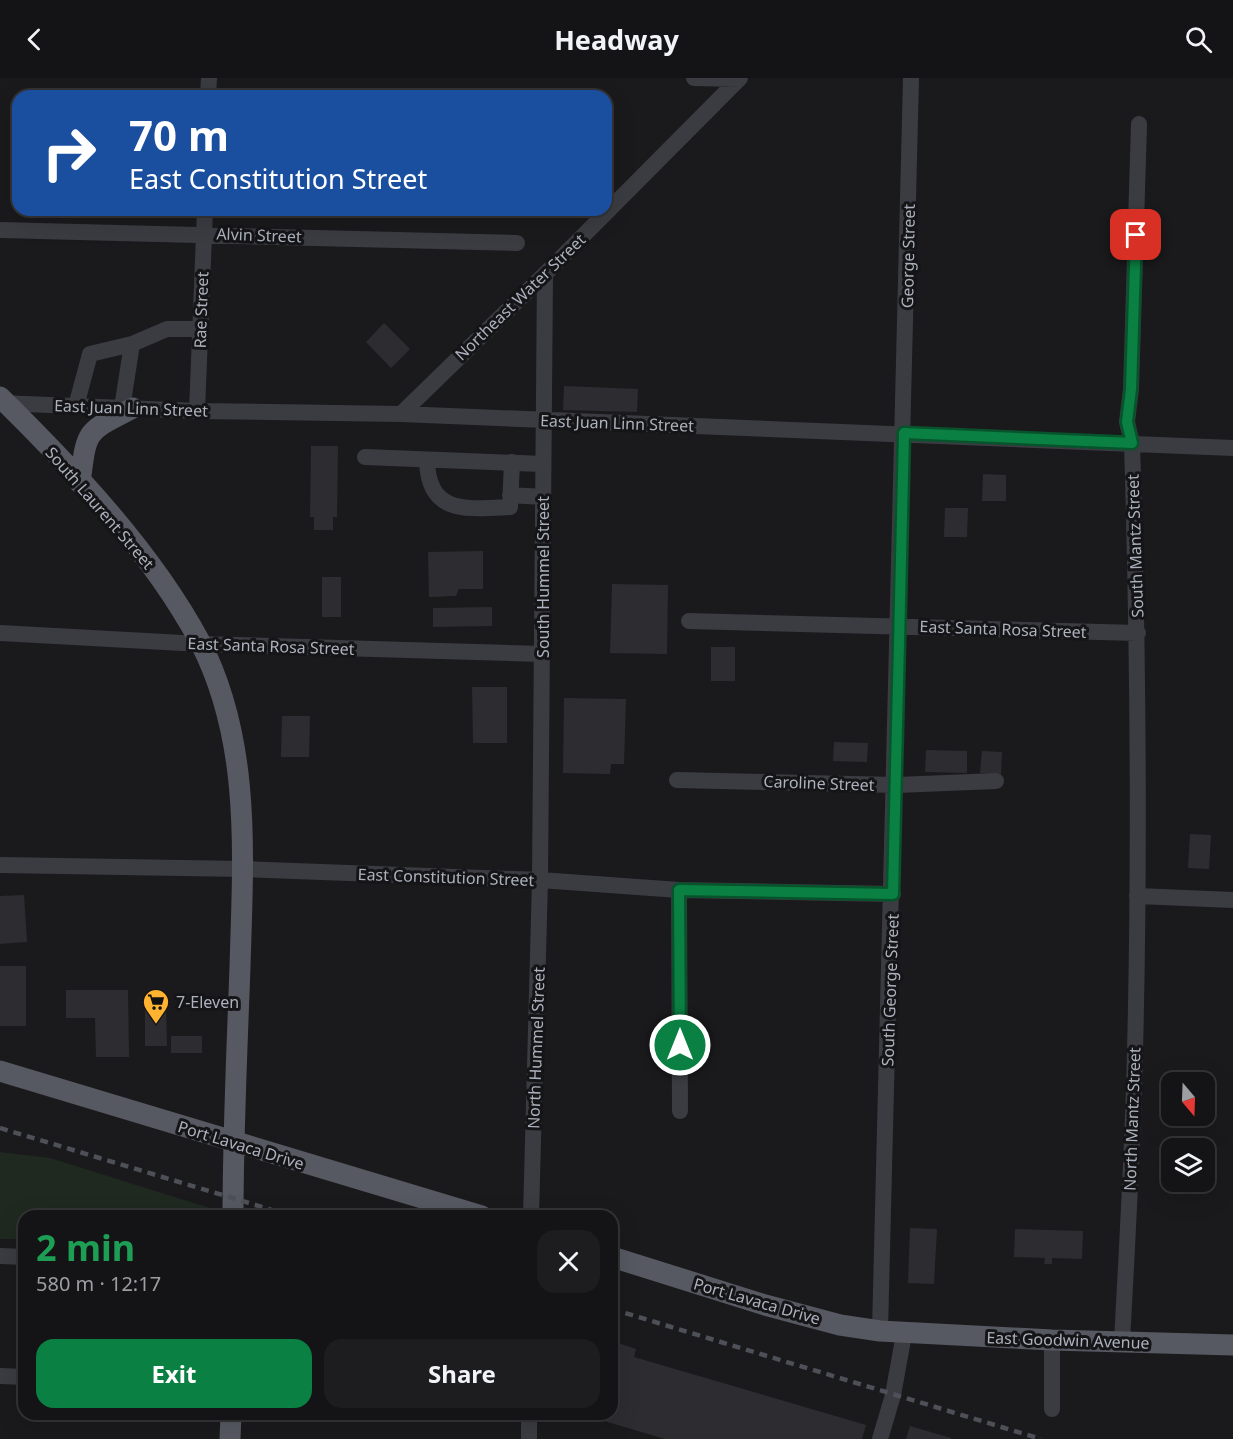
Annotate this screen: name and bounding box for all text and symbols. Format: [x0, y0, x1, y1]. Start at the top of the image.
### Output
text: Headway [554, 21, 679, 58]
icon: back [18, 23, 51, 56]
icon: search [1182, 23, 1215, 56]
text: 70 m [129, 106, 229, 163]
icon: right [30, 114, 108, 192]
text: East Constitution Street [129, 160, 427, 197]
street label: George Street [896, 203, 920, 308]
pin [1110, 209, 1161, 260]
icon: arrive [1119, 218, 1152, 251]
street label: Alvin Street [216, 223, 302, 247]
street label: Northeast Water Street [450, 229, 590, 365]
street label: Rae Street [189, 271, 213, 349]
street label: East Juan Linn Street [54, 394, 208, 422]
street label: East Juan Linn Street [540, 409, 694, 437]
street label: South Laurent Street [41, 442, 159, 574]
street label: South Mantz Street [1121, 474, 1149, 618]
street label: South Hummel Street [532, 496, 554, 658]
street label: East Santa Rosa Street [919, 615, 1087, 643]
street label: East Santa Rosa Street [187, 632, 355, 660]
street label: Caroline Street [763, 770, 875, 796]
street label: East Constitution Street [357, 863, 535, 891]
street label: South George Street [876, 913, 904, 1067]
street label: North Hummel Street [522, 966, 550, 1129]
supermarket icon: 7-Eleven [141, 987, 171, 1025]
place label: 7-Eleven [176, 991, 239, 1013]
position arrow [648, 1013, 712, 1077]
street label: North Mantz Street [1118, 1047, 1146, 1191]
north arrow [1161, 1072, 1215, 1126]
map controls [1161, 1072, 1215, 1192]
street label: Port Lavaca Drive [175, 1115, 307, 1175]
button: layers [1161, 1138, 1215, 1192]
text: 2 min [36, 1223, 135, 1272]
button: close [537, 1230, 600, 1293]
text: 580 m · 12:17 [36, 1270, 161, 1297]
street label: Port Lavaca Drive [691, 1272, 823, 1330]
street label: East Goodwin Avenue [986, 1326, 1150, 1354]
button: Exit [36, 1339, 312, 1408]
button: Share [324, 1339, 600, 1408]

